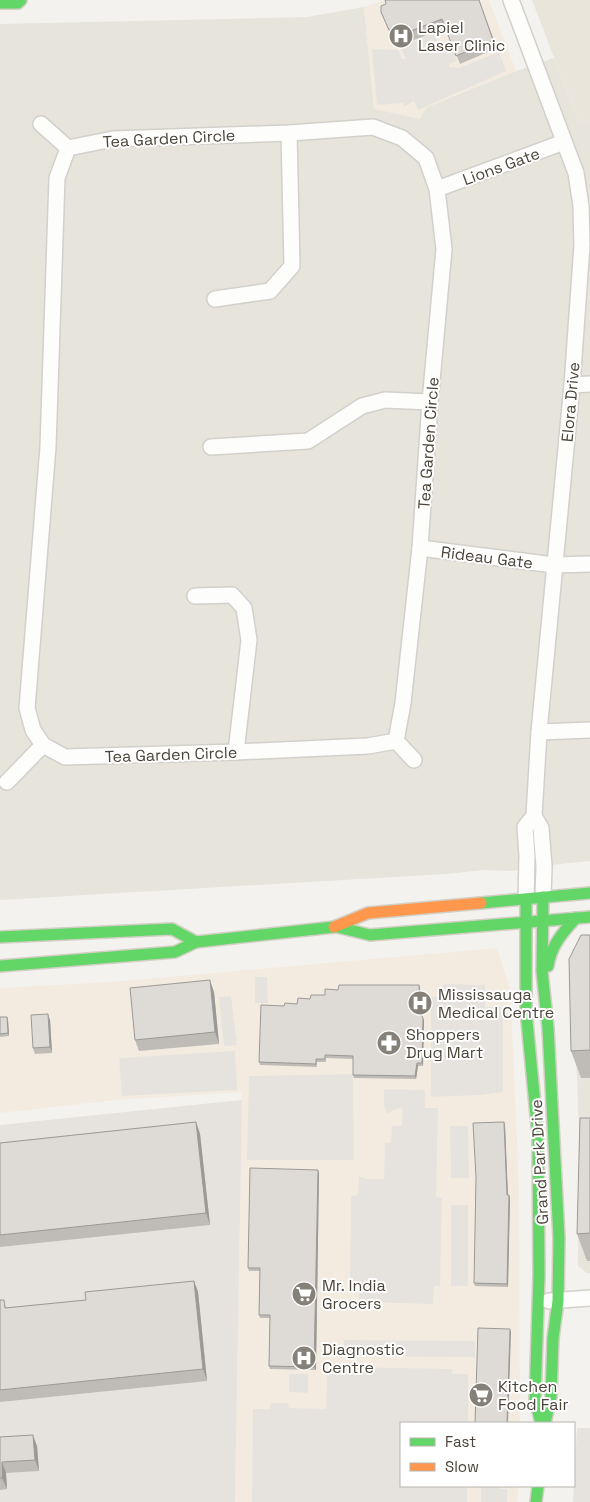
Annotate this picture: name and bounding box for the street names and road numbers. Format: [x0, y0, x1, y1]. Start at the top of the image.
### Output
street label: Tea Garden Circle [102, 125, 236, 152]
street label: Lions Gate [460, 143, 543, 190]
street label: Elora Drive [557, 361, 584, 443]
street label: Tea Garden Circle [413, 376, 444, 510]
street label: Rideau Gate [440, 541, 534, 574]
street label: Tea Garden Circle [104, 742, 238, 767]
street label: Grand Park Drive [526, 1099, 553, 1225]

